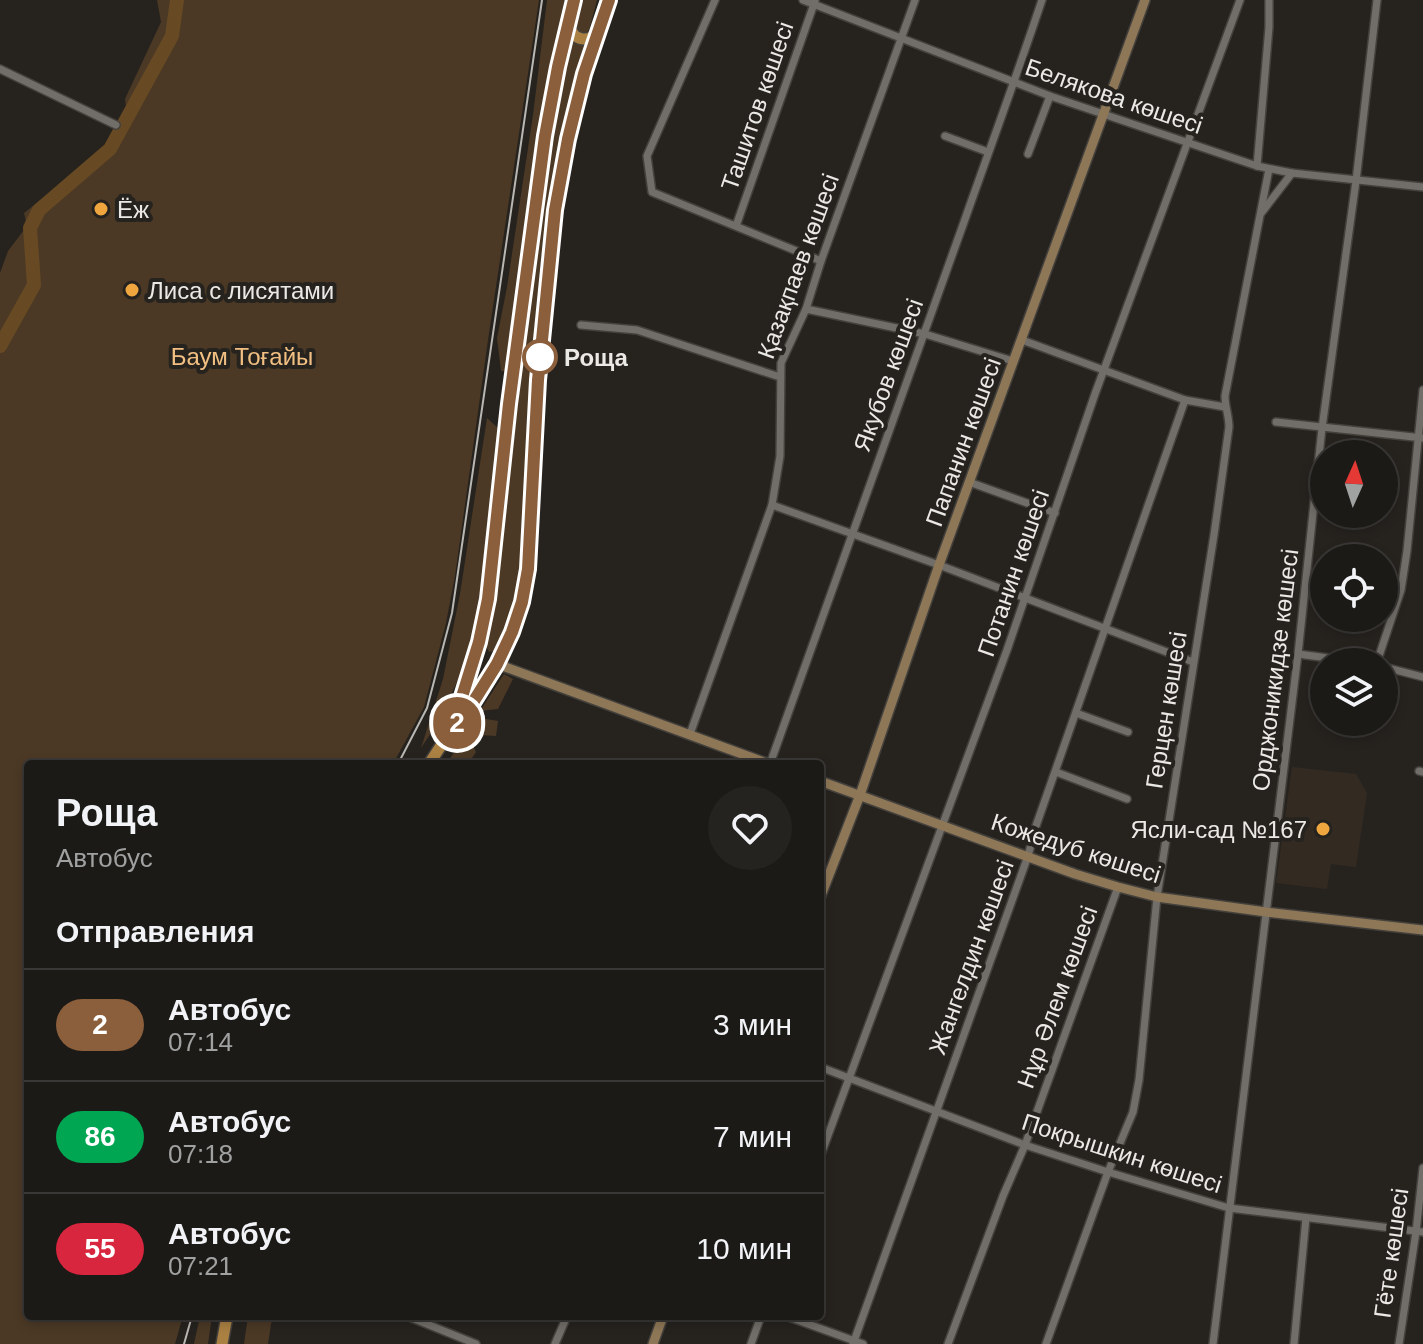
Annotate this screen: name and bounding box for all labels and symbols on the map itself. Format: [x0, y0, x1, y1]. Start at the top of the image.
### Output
street label: Ташитов көшесі [715, 18, 799, 194]
street label: Белякова көшесі [1022, 53, 1206, 139]
street label: Қазақпаев көшесі [752, 170, 844, 362]
place label: Ёж [117, 196, 149, 223]
marker: Ёж [92, 200, 110, 218]
place label: Лиса с лисятами [148, 277, 334, 304]
marker: Лиса с лисятами [123, 281, 141, 299]
street label: Якубов көшесі [848, 295, 928, 455]
marker: Роща [523, 340, 557, 374]
park label: Баум Тоғайы [171, 343, 313, 370]
place label: Роща [564, 344, 629, 371]
street label: Папанин көшесі [920, 354, 1006, 530]
north arrow [1310, 440, 1398, 528]
street label: Потанин көшесі [972, 486, 1054, 660]
street label: Орджоникидзе көшесі [1247, 547, 1303, 793]
street label: Герцен көшесі [1140, 630, 1192, 790]
line badge: 2 [431, 697, 483, 749]
street label: Кожедуб көшесі [988, 808, 1164, 888]
place label: Ясли-сад №167 [1130, 816, 1307, 843]
marker: Ясли-сад №167 [1314, 820, 1332, 838]
street label: Жангелдин көшесі [923, 856, 1019, 1058]
street label: Нұр Әлем көшесі [1012, 902, 1102, 1092]
street label: Покрышкин көшесі [1019, 1108, 1225, 1198]
street label: Гёте көшесі [1369, 1186, 1413, 1320]

